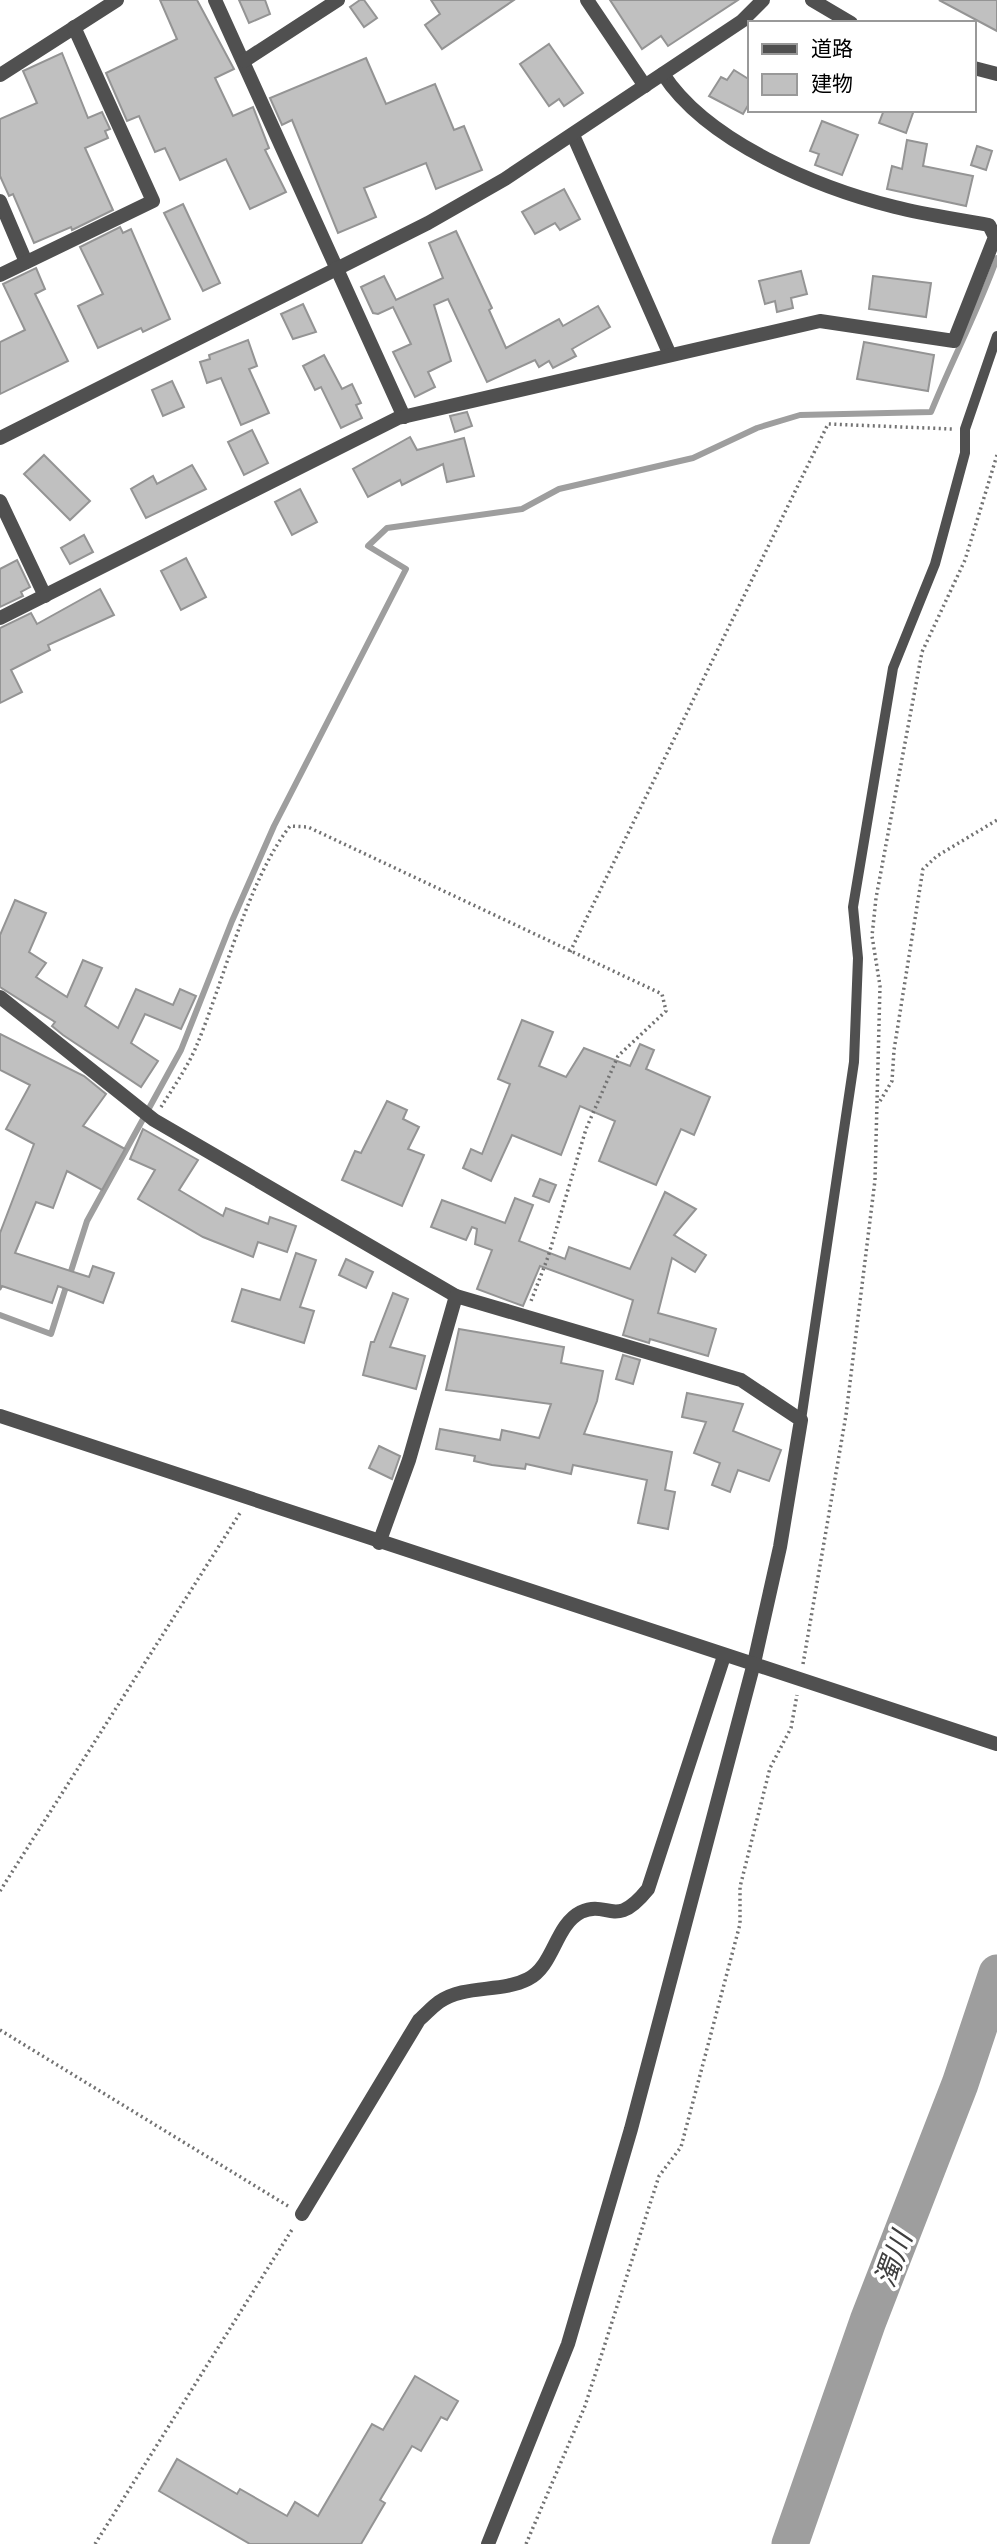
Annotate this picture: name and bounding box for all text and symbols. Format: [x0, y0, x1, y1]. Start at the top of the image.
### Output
legend [748, 21, 976, 112]
text: 道路 [811, 36, 853, 62]
text: 建物 [811, 71, 853, 97]
water label: 濁川 [868, 2224, 921, 2291]

